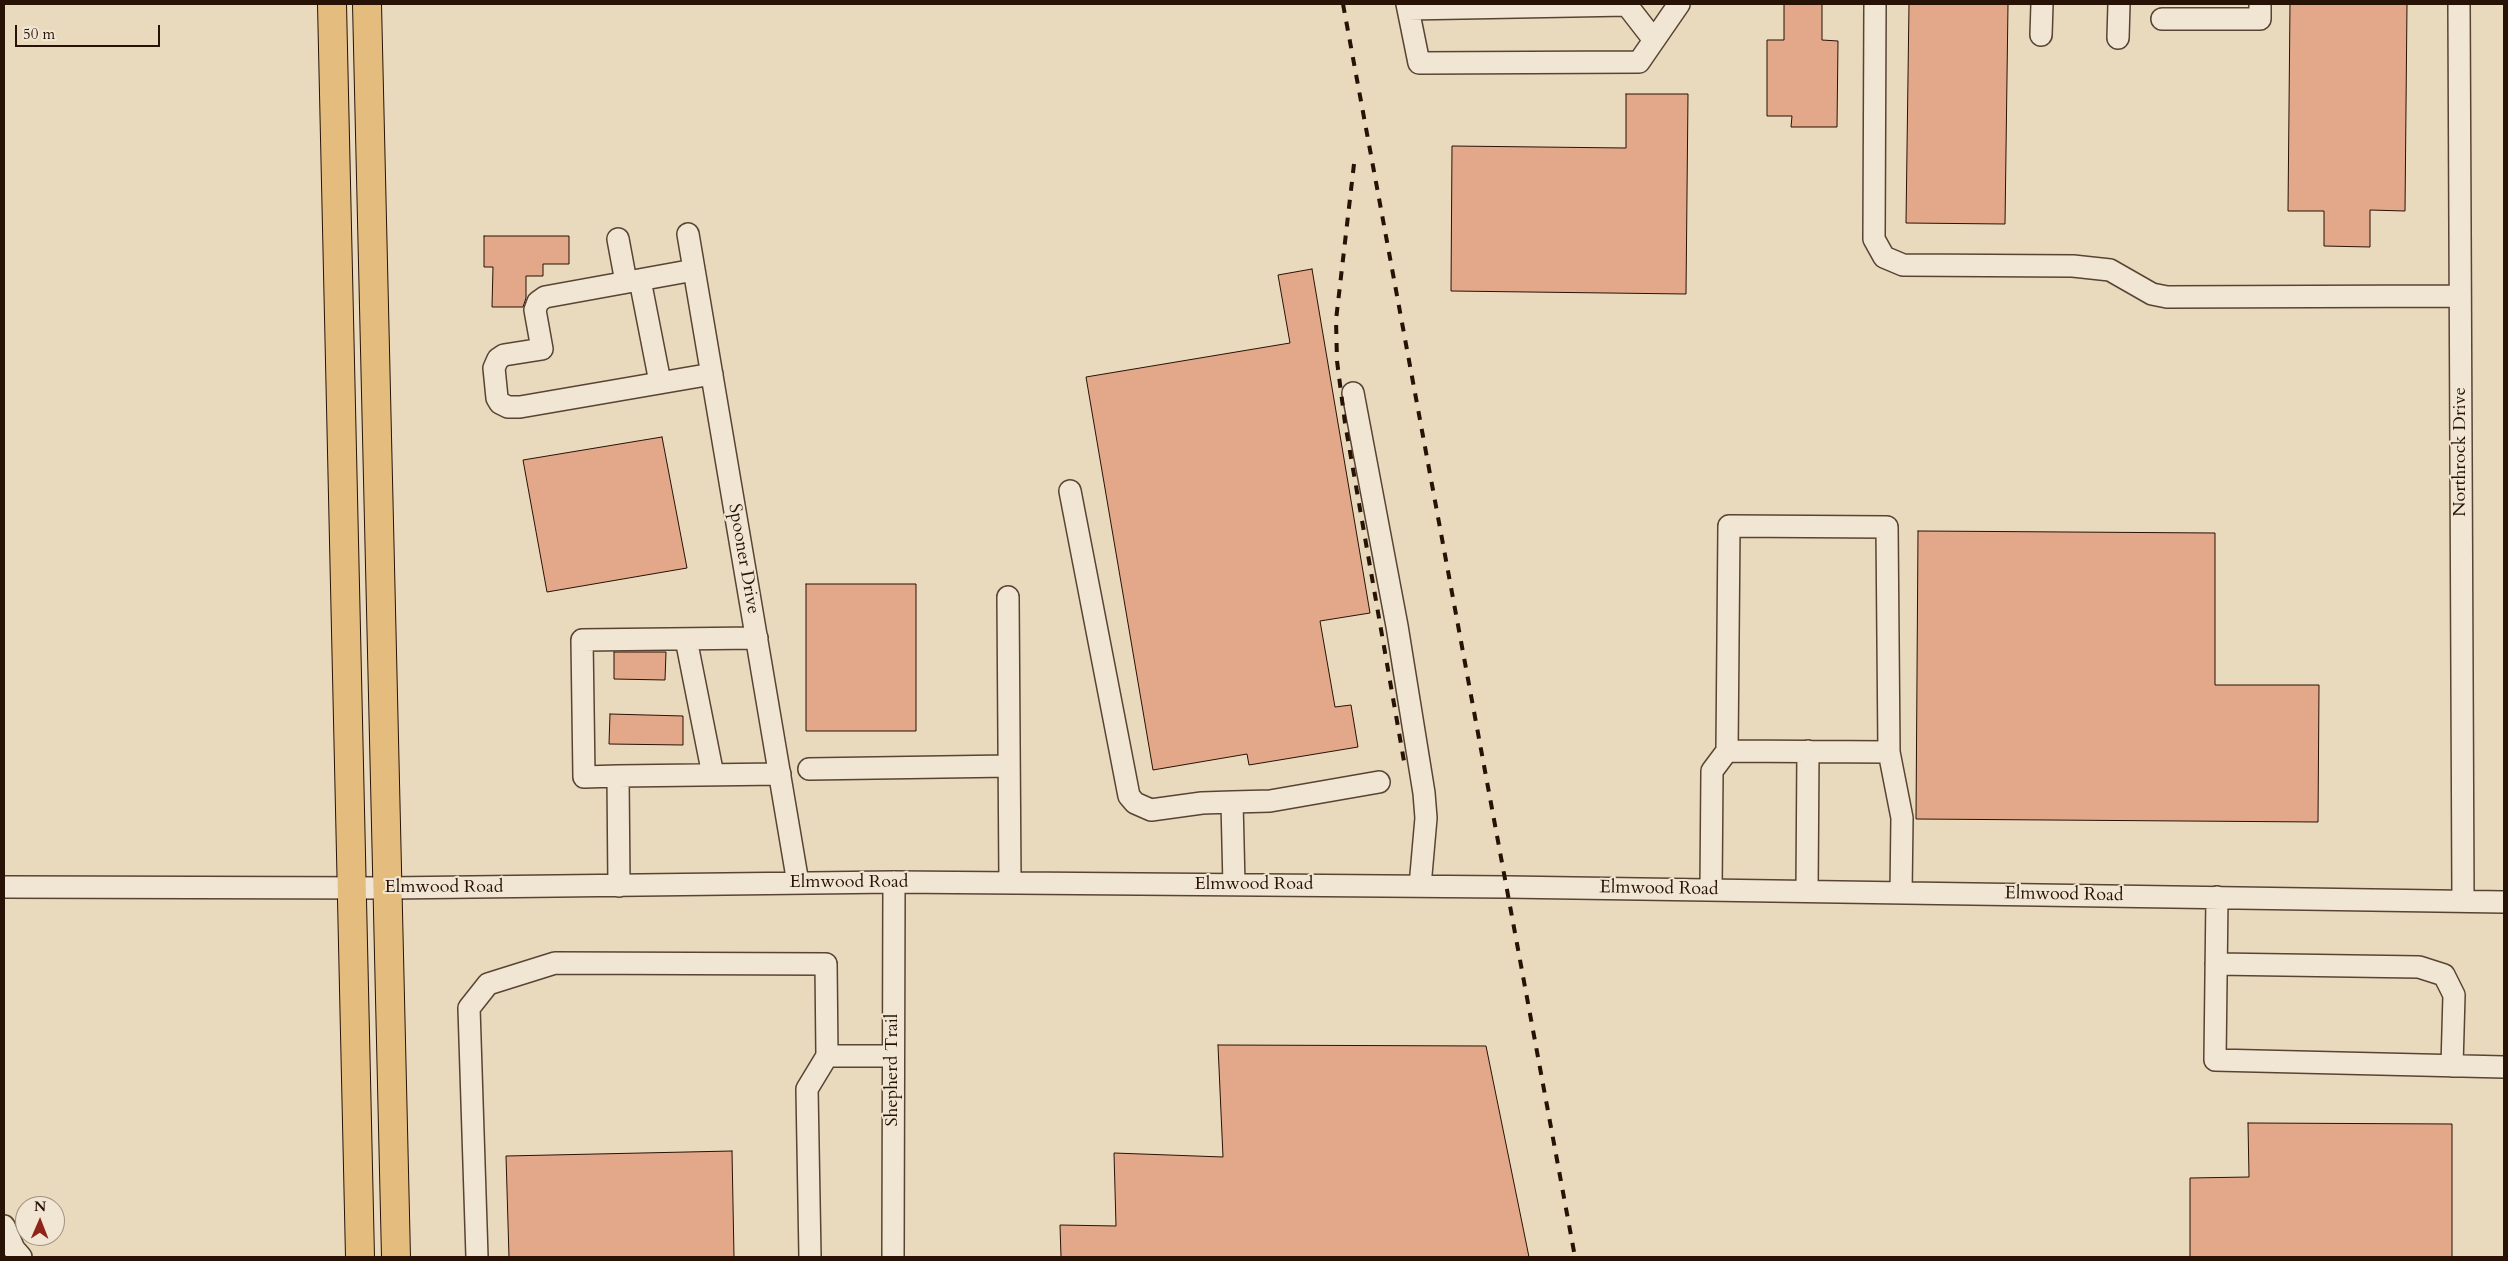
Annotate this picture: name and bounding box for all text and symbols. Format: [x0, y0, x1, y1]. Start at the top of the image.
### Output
scale bar [18, 15, 162, 47]
text: 50 m [23, 24, 55, 44]
street label: Northrock Drive [2450, 387, 2472, 517]
street label: Spooner Drive [723, 502, 763, 616]
street label: Elmwood Road [790, 872, 908, 894]
street label: Elmwood Road [1195, 874, 1313, 896]
street label: Elmwood Road [385, 877, 503, 899]
street label: Elmwood Road [1599, 877, 1719, 901]
street label: Elmwood Road [2004, 883, 2124, 907]
street label: Shepherd Trail [882, 1014, 904, 1126]
north arrow [15, 1196, 65, 1246]
text: N [34, 1197, 46, 1216]

